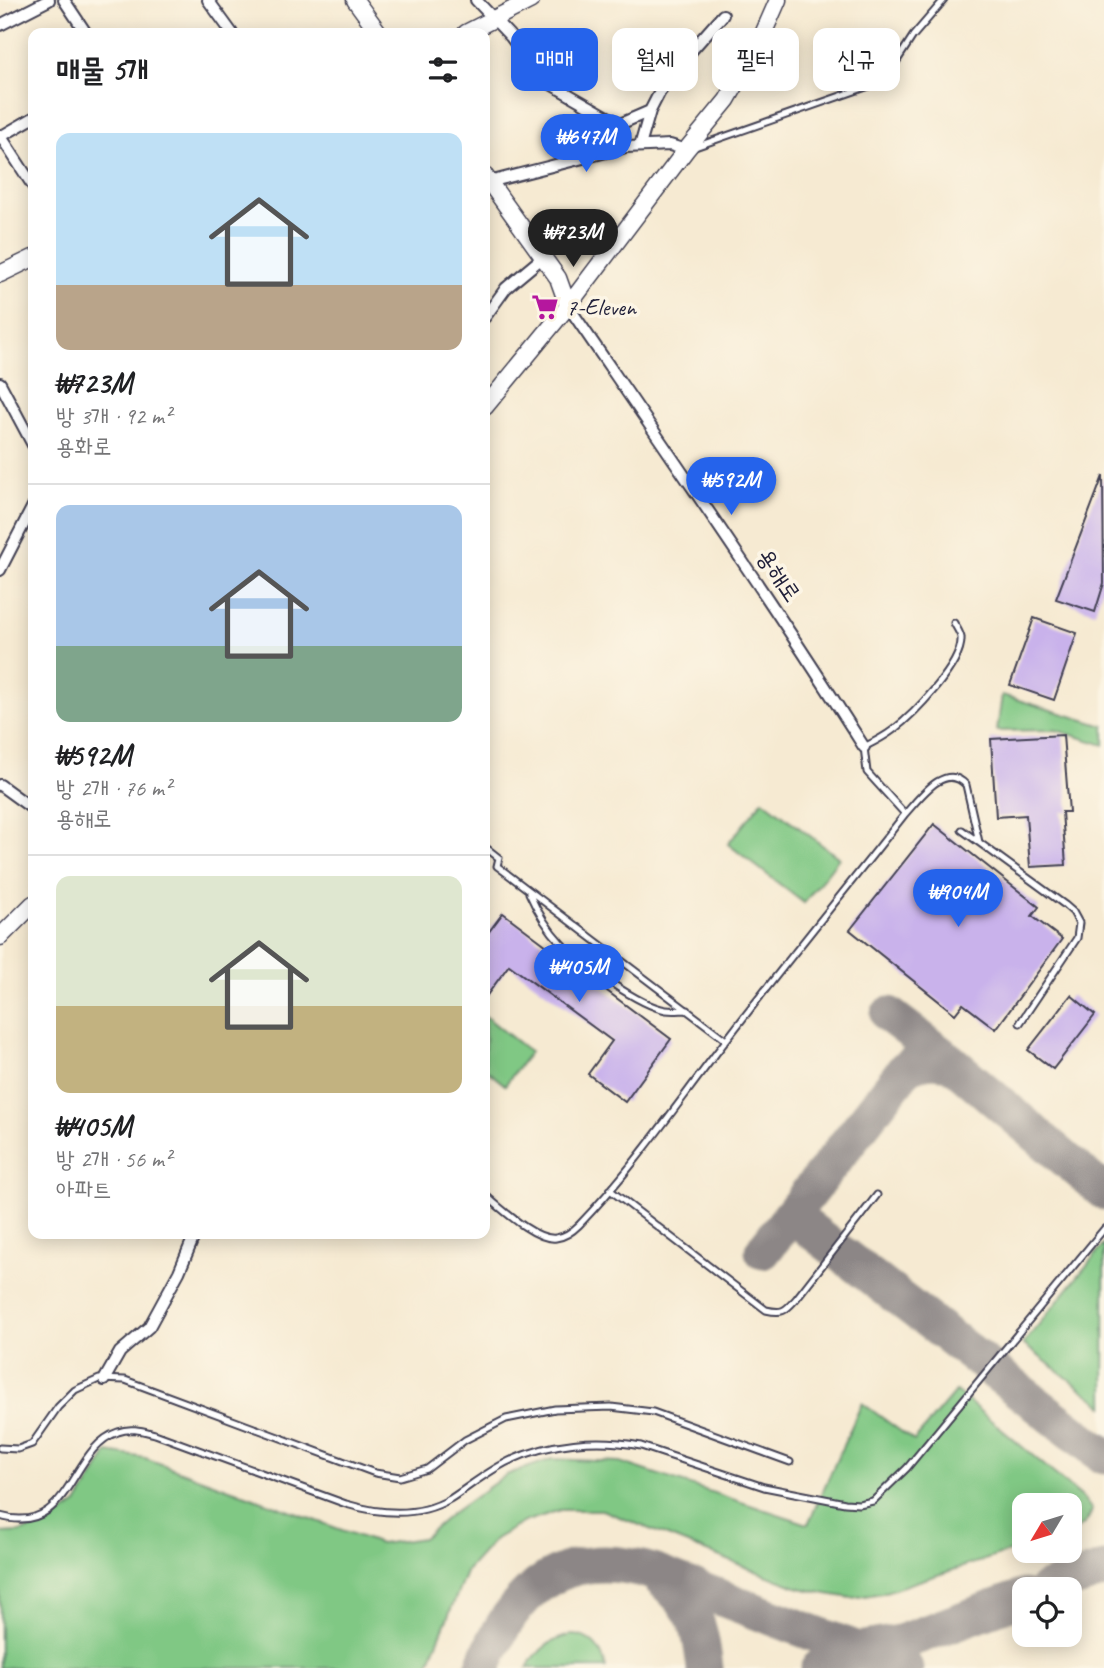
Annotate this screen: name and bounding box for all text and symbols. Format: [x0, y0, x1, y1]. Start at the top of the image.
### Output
chip: 매매 [511, 28, 598, 91]
chip: 월세 [612, 28, 698, 91]
chip: 필터 [712, 28, 799, 91]
chip: 신규 [813, 28, 900, 91]
text: 매물 5개 [56, 51, 149, 89]
icon: filters [424, 51, 462, 89]
pin: ₩647M [537, 114, 635, 174]
text: ₩647M [557, 122, 615, 151]
icon: home [196, 179, 322, 305]
pin: ₩723M [524, 210, 622, 269]
text: ₩723M [544, 217, 602, 246]
supermarket icon: 7-Eleven [530, 292, 560, 322]
place label: 7-Eleven [566, 292, 637, 322]
text: ₩723M [56, 364, 132, 402]
text: 방 3개 · 92 m² [56, 402, 171, 431]
text: 용화로 [56, 432, 112, 461]
pin: ₩592M [682, 458, 780, 517]
text: ₩592M [702, 465, 760, 494]
street label: 용해로 [750, 543, 808, 607]
icon: home [196, 551, 322, 677]
text: ₩592M [56, 736, 131, 774]
text: 방 2개 · 76 m² [56, 774, 171, 803]
text: 용해로 [56, 804, 112, 833]
pin: ₩904M [909, 870, 1007, 929]
text: ₩904M [929, 877, 987, 906]
icon: home [196, 922, 322, 1048]
pin: ₩405M [530, 944, 628, 1004]
text: ₩405M [550, 952, 608, 981]
text: ₩405M [56, 1107, 131, 1145]
text: 방 2개 · 56 m² [56, 1145, 171, 1174]
text: 아파트 [56, 1175, 112, 1204]
north arrow [1012, 1493, 1082, 1563]
map controls [1012, 1493, 1082, 1647]
button: locate [1012, 1577, 1082, 1647]

